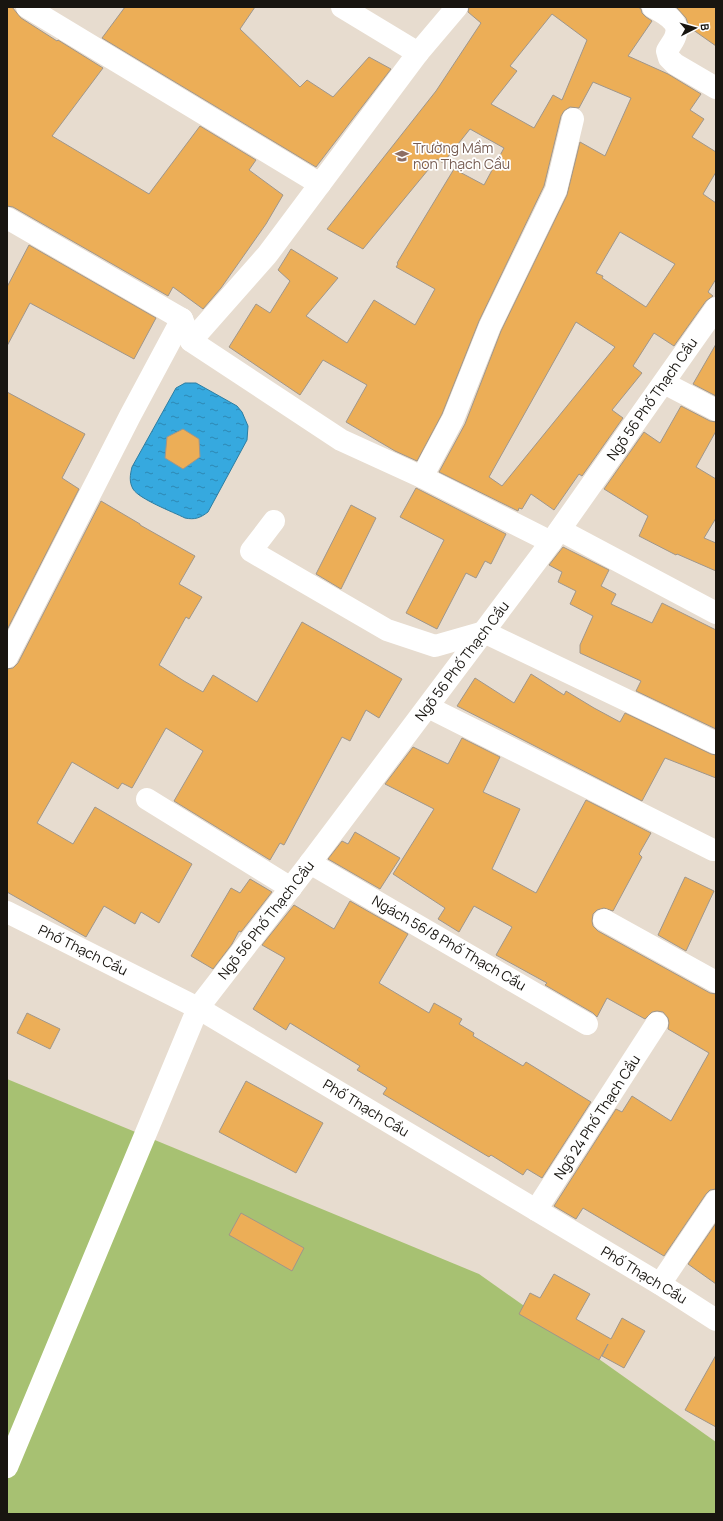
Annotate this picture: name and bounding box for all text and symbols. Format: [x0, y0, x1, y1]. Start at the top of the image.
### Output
north arrow [675, 8, 715, 48]
text: B [698, 23, 713, 31]
place label: Trường Mầm non Thạch Cầu [413, 138, 510, 173]
school or university icon: Trường Mầm non Thạch Cầu [394, 148, 410, 164]
street label: Ngõ 56 Phố Thạch Cầu [602, 334, 701, 464]
street label: Ngõ 56 Phố Thạch Cầu [410, 597, 513, 725]
street label: Ngõ 56 Phố Thạch Cầu [213, 856, 318, 983]
street label: Ngách 56/8 Phố Thạch Cầu [369, 891, 530, 995]
street label: Phố Thạch Cầu [35, 920, 131, 979]
street label: Ngõ 24 Phố Thạch Cầu [549, 1051, 644, 1183]
street label: Phố Thạch Cầu [320, 1074, 413, 1141]
street label: Phố Thạch Cầu [598, 1241, 691, 1308]

